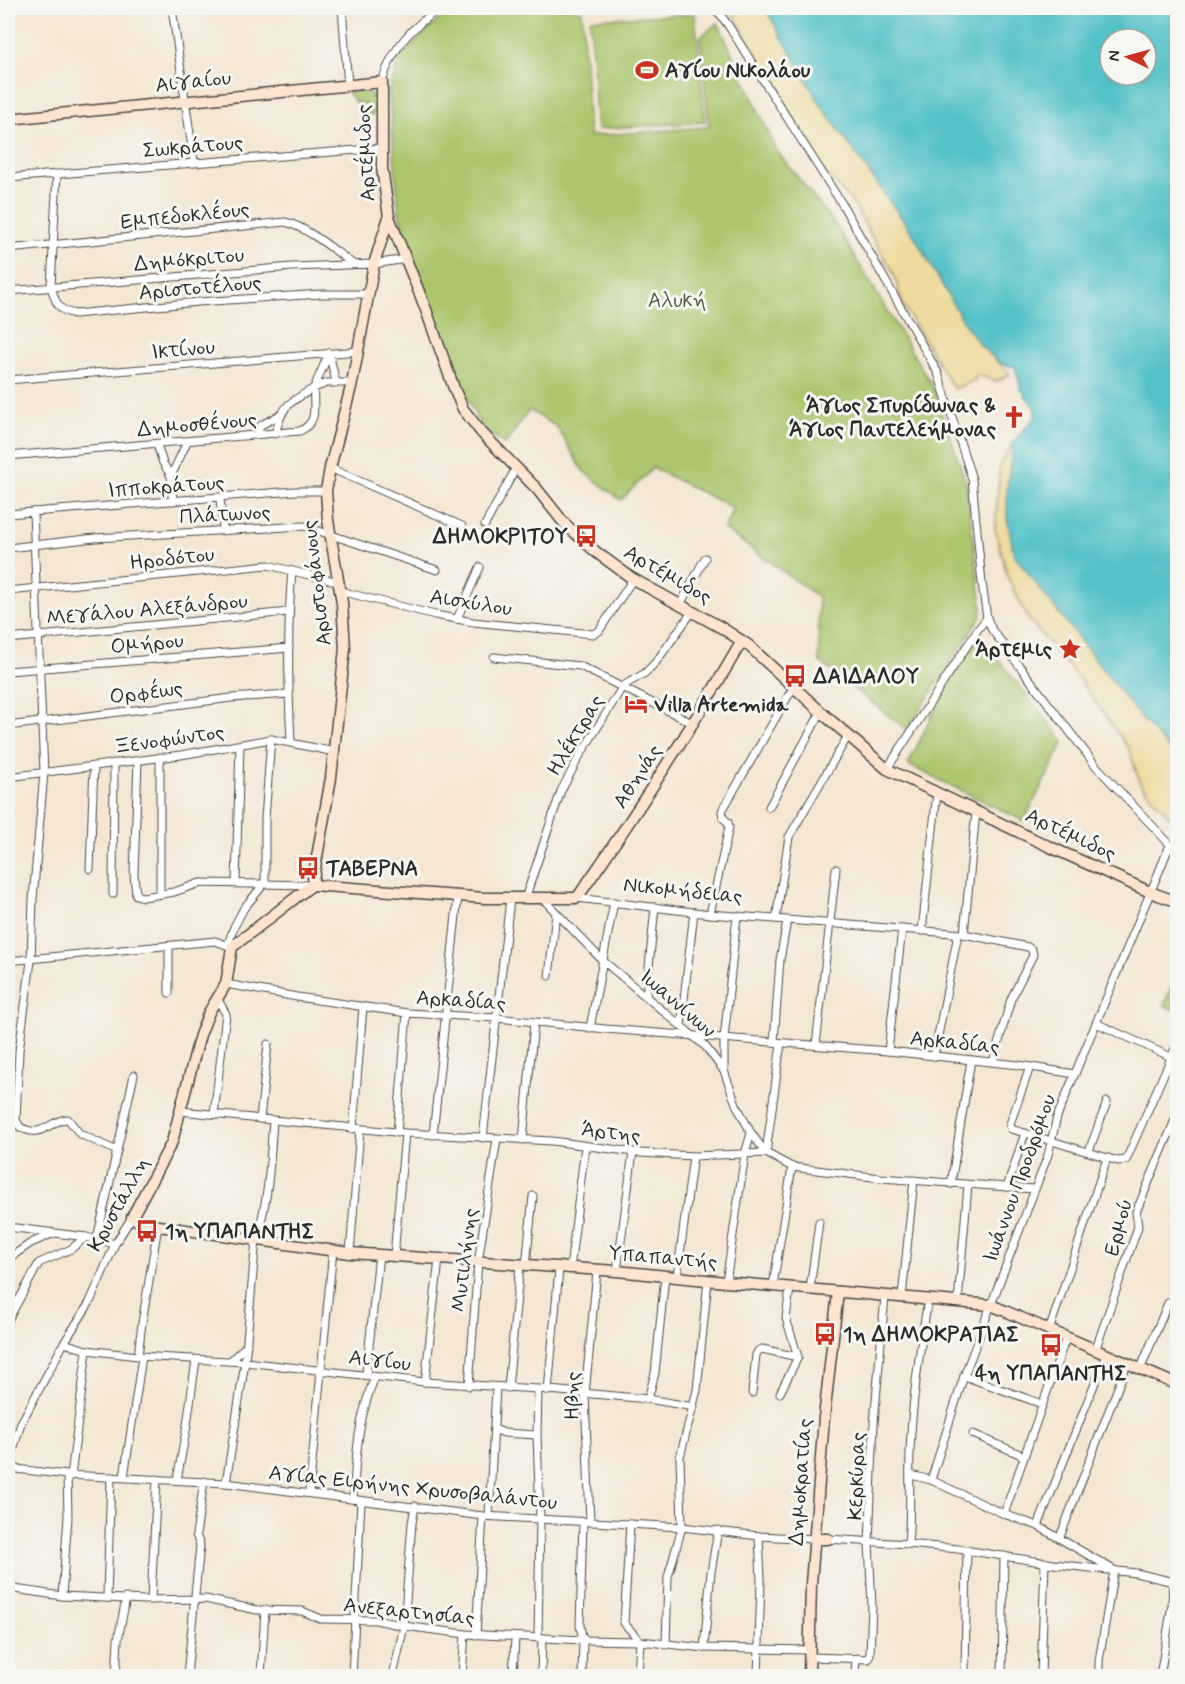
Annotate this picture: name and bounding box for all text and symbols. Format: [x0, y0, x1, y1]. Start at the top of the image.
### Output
north arrow [1098, 27, 1158, 87]
text: N [1104, 50, 1125, 62]
sports icon: Αγίου Νικολάου [634, 57, 660, 83]
place label: Αγίου Νικολάου [665, 57, 811, 85]
street label: Αιγαίου [154, 64, 232, 100]
street label: Αρτέμιδος [348, 104, 383, 202]
street label: Σωκράτους [142, 129, 244, 165]
street label: Εμπεδοκλέους [119, 194, 251, 237]
street label: Δημόκριτου [133, 241, 245, 279]
street label: Αριστοτέλους [137, 268, 263, 307]
park label: Αλυκή [648, 287, 706, 315]
street label: Ικτίνου [150, 333, 216, 367]
place label: Άγιος Σπυρίδωνας & Άγιος Παντελεήμονας [789, 392, 996, 444]
church icon: Άγιος Σπυρίδωνας & Άγιος Παντελεήμονας [1001, 404, 1027, 430]
street label: Δημοσθένους [136, 405, 258, 444]
street label: Ιπποκράτους [107, 469, 226, 505]
street label: Πλάτωνος [179, 499, 271, 531]
street label: Αριστοφάνους [295, 518, 339, 647]
place label: ΔΗΜΟΚΡΙΤΟΥ [432, 523, 568, 551]
bus stop icon: ΔΗΜΟΚΡΙΤΟΥ [573, 523, 599, 549]
street label: Αρτέμιδος [618, 538, 717, 611]
street label: Ηροδότου [128, 541, 216, 577]
street label: Αισχύλου [428, 583, 514, 623]
street label: Μεγάλου Αλεξάνδρου [45, 587, 249, 633]
street label: Ομήρου [109, 627, 185, 661]
place label: Άρτεμις [975, 636, 1052, 664]
place icon: Άρτεμις [1057, 636, 1083, 662]
bus stop icon: ΔΑΙΔΑΛΟΥ [782, 663, 808, 689]
place label: ΔΑΙΔΑΛΟΥ [812, 663, 919, 691]
street label: Ορφέως [108, 674, 184, 711]
street label: Ηλέκτρας [540, 689, 611, 781]
hotel icon: Villa Artemida [623, 691, 649, 717]
place label: Villa Artemida [654, 691, 790, 719]
street label: Ξενοφώντος [112, 718, 226, 762]
street label: Αθηνάς [607, 739, 669, 814]
street label: Αρτέμιδος [1021, 801, 1121, 868]
bus stop icon: ΤΑΒΕΡΝΑ [295, 855, 321, 881]
place label: ΤΑΒΕΡΝΑ [325, 855, 418, 883]
street label: Νικομήδειας [622, 871, 744, 911]
street label: Ιωαννίνων [633, 963, 721, 1045]
street label: Αρκαδίας [415, 984, 507, 1018]
street label: Αρκαδίας [909, 1024, 1001, 1062]
street label: Ιωάννου Προδρόμου [976, 1090, 1063, 1266]
street label: Άρτης [580, 1115, 642, 1150]
street label: Κρυστάλλη [81, 1152, 156, 1257]
street label: Ερμού [1098, 1196, 1140, 1259]
street label: Μυτιλήνης [445, 1206, 485, 1314]
bus stop icon: 1η ΥΠΑΠΑΝΤΗΣ [134, 1218, 160, 1244]
place label: 1η ΥΠΑΠΑΝΤΗΣ [165, 1218, 314, 1246]
street label: Υπαπαντής [607, 1239, 718, 1277]
bus stop icon: 1η ΔΗΜΟΚΡΑΤΙΑΣ [812, 1321, 838, 1347]
place label: 1η ΔΗΜΟΚΡΑΤΙΑΣ [843, 1321, 1019, 1349]
bus stop icon: 4η ΥΠΑΠΑΝΤΗΣ [1038, 1332, 1064, 1358]
street label: Αιγίου [347, 1343, 413, 1379]
place label: 4η ΥΠΑΠΑΝΤΗΣ [975, 1360, 1127, 1388]
street label: Ηβης [559, 1372, 587, 1420]
street label: Δημοκρατίας [783, 1417, 819, 1547]
street label: Κερκύρας [841, 1431, 873, 1521]
street label: Αγίας Ειρήνης Χρυσοβαλάντου [267, 1459, 559, 1517]
street label: Ανεξαρτησίας [342, 1591, 476, 1633]

